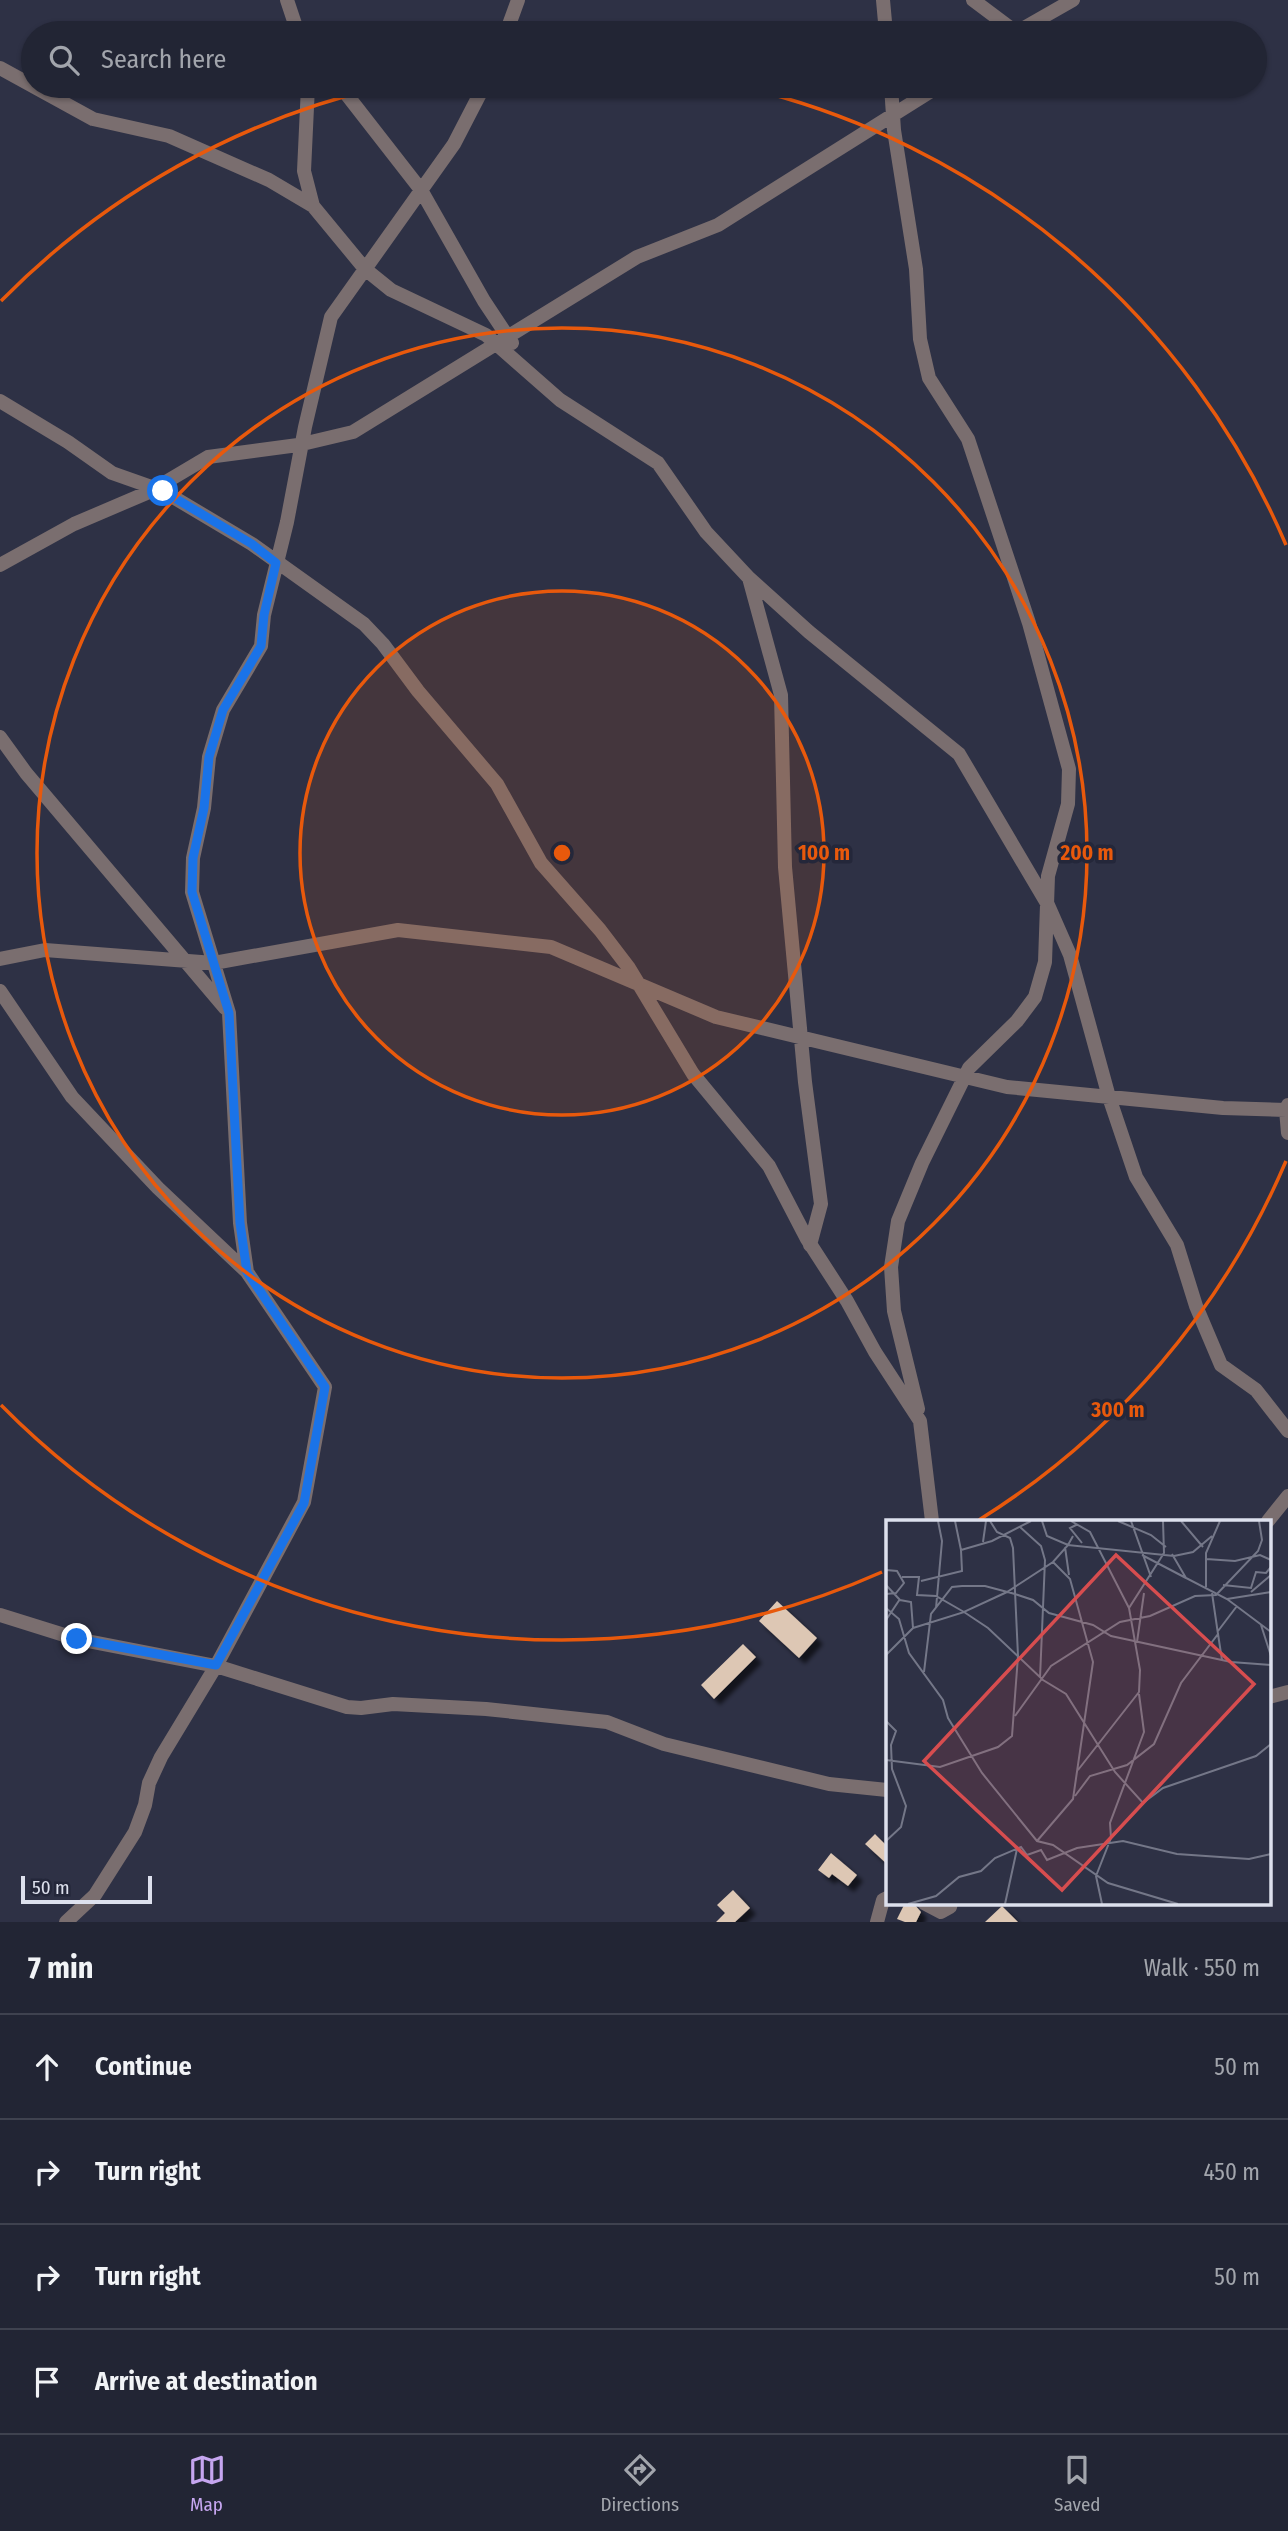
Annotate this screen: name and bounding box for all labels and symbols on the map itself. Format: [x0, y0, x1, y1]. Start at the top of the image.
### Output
route start [147, 475, 178, 506]
text: 100 m [798, 840, 850, 866]
text: 200 m [1059, 840, 1114, 866]
centre of rings [550, 841, 574, 865]
text: 300 m [1090, 1397, 1145, 1423]
inset map [886, 1520, 1270, 1904]
route end [61, 1623, 92, 1654]
scale bar [21, 1873, 152, 1905]

